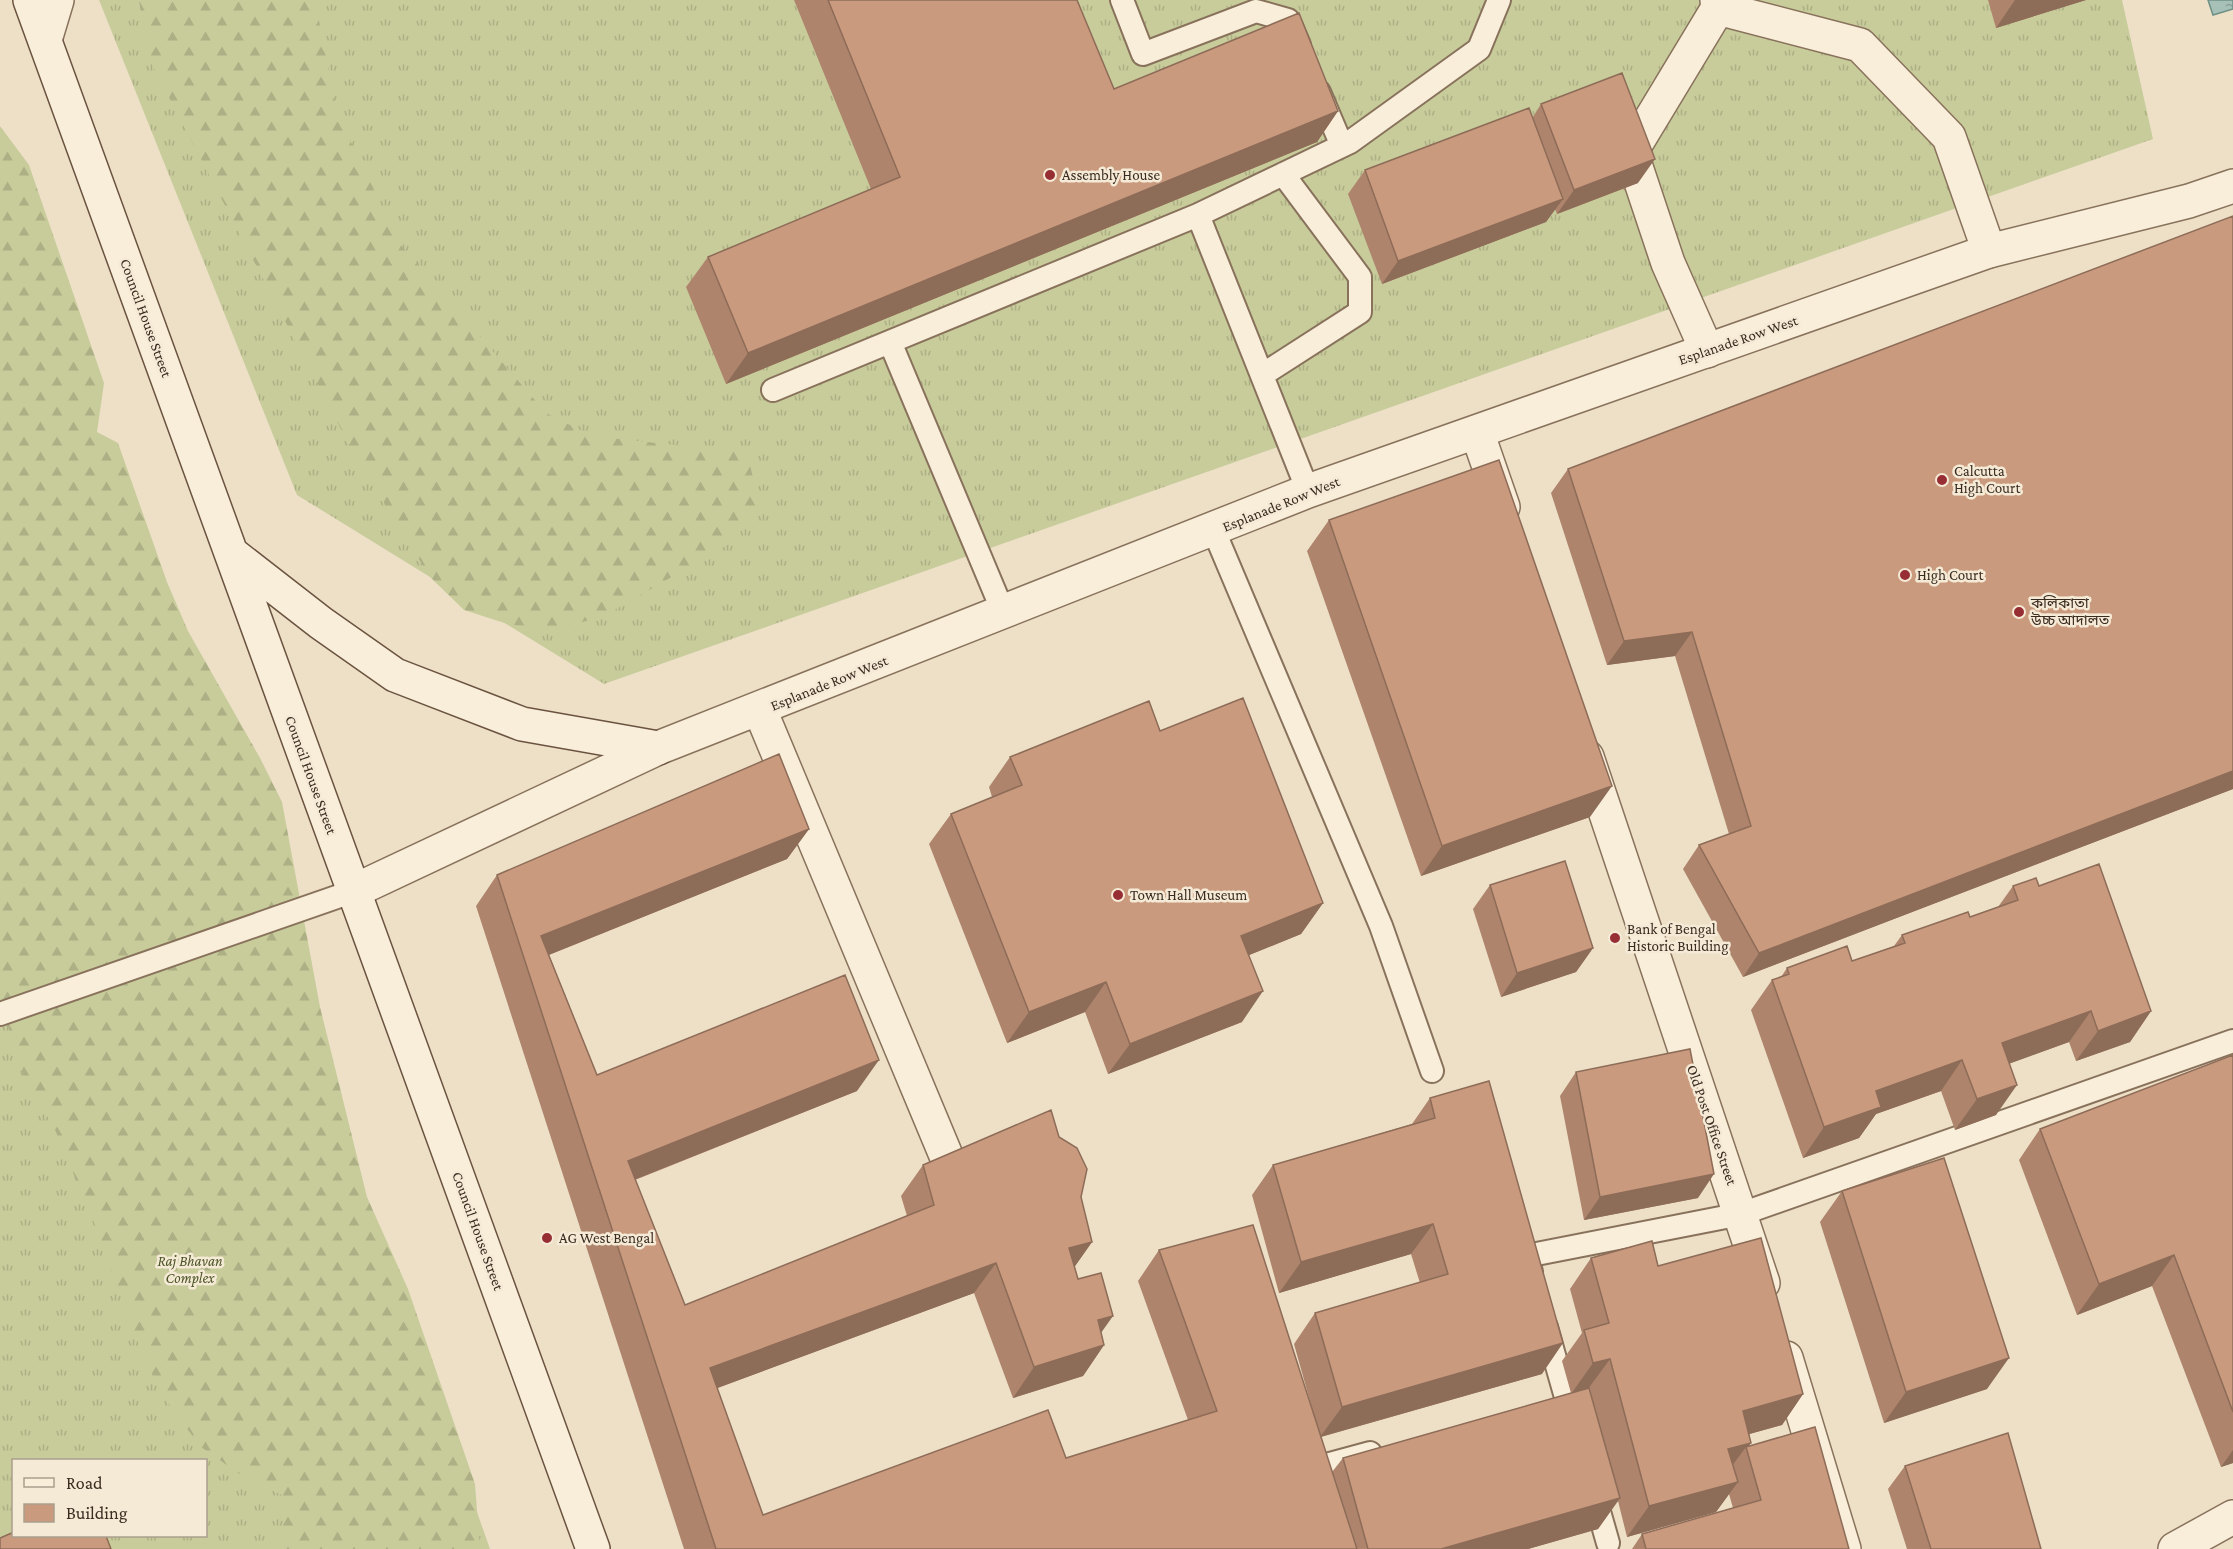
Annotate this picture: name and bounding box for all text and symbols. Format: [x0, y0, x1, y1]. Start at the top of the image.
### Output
place label: Assembly House [1062, 167, 1160, 184]
marker: Assembly House [1043, 168, 1057, 182]
street label: Council House Street [117, 257, 175, 380]
street label: Esplanade Row West [1676, 312, 1801, 369]
place label: Calcutta High Court [1954, 463, 2021, 497]
street label: Esplanade Row West [1220, 473, 1343, 536]
marker: Calcutta High Court [1935, 473, 1949, 487]
place label: High Court [1917, 567, 1984, 584]
marker: High Court [1898, 568, 1912, 582]
place label: কলিকাতা উচ্চ আদালত [2030, 595, 2110, 628]
marker: কলিকাতা উচ্চ আদালত [2012, 605, 2026, 619]
street label: Esplanade Row West [768, 652, 891, 715]
street label: Council House Street [282, 714, 340, 837]
place label: Town Hall Museum [1130, 887, 1247, 903]
marker: Town Hall Museum [1111, 888, 1125, 902]
place label: Bank of Bengal Historic Building [1627, 921, 1728, 955]
marker: Bank of Bengal Historic Building [1608, 931, 1622, 945]
street label: Old Post Office Street [1684, 1063, 1740, 1188]
street label: Council House Street [449, 1170, 507, 1293]
place label: AG West Bengal [559, 1230, 654, 1247]
marker: AG West Bengal [540, 1231, 554, 1245]
park label: Raj Bhavan Complex [157, 1253, 223, 1287]
legend [12, 1459, 207, 1537]
text: Road [66, 1473, 103, 1493]
text: Building [66, 1503, 128, 1523]

